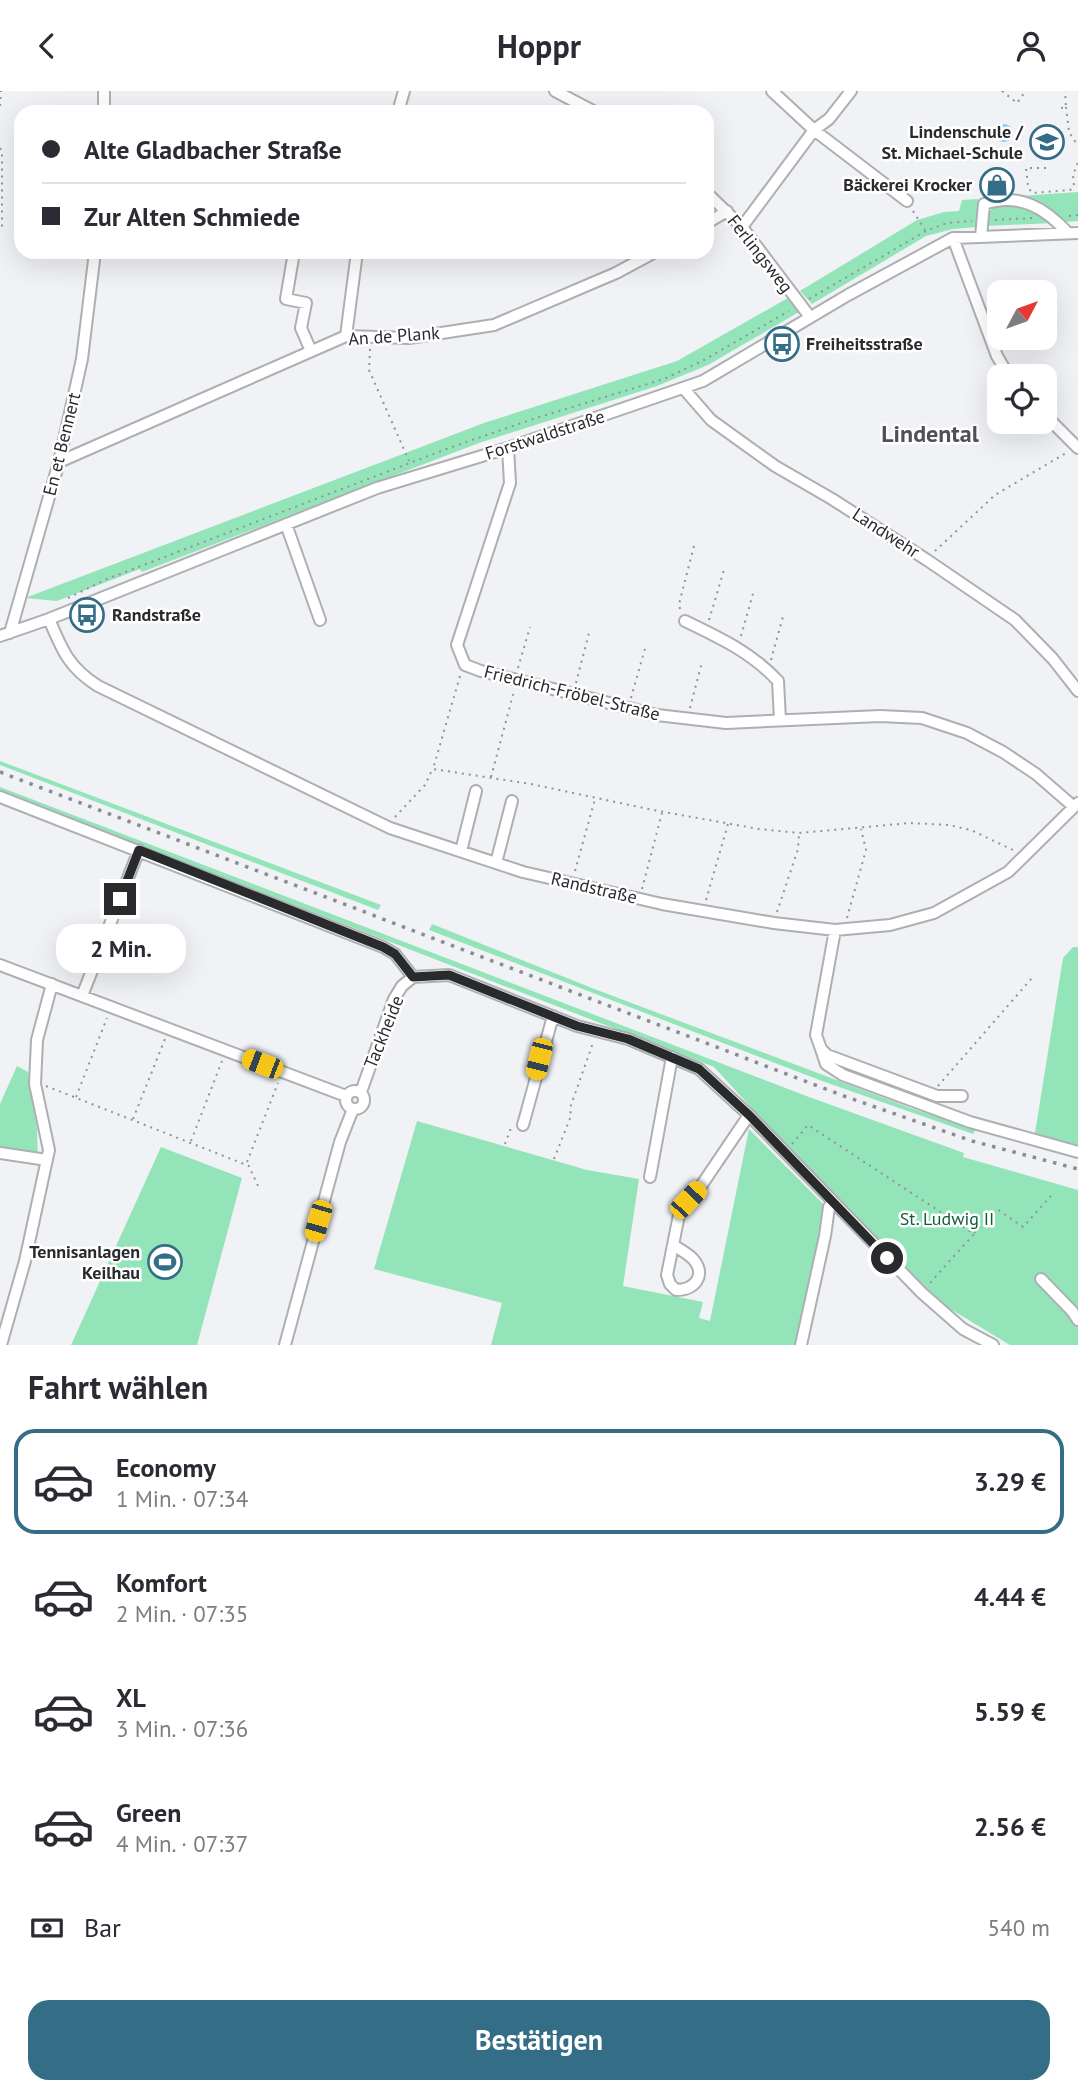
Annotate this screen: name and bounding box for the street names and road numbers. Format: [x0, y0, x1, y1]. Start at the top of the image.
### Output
street label: Ferlingsweg [723, 210, 798, 298]
street label: An de Plank [348, 321, 441, 350]
street label: En et Bennert [38, 390, 85, 498]
street label: Forstwaldstraße [482, 404, 608, 465]
street label: Landwehr [848, 502, 924, 563]
street label: Friedrich-Fröbel-Straße [482, 660, 663, 726]
street label: Randstraße [549, 866, 639, 909]
street label: Tackheide [359, 992, 409, 1072]

